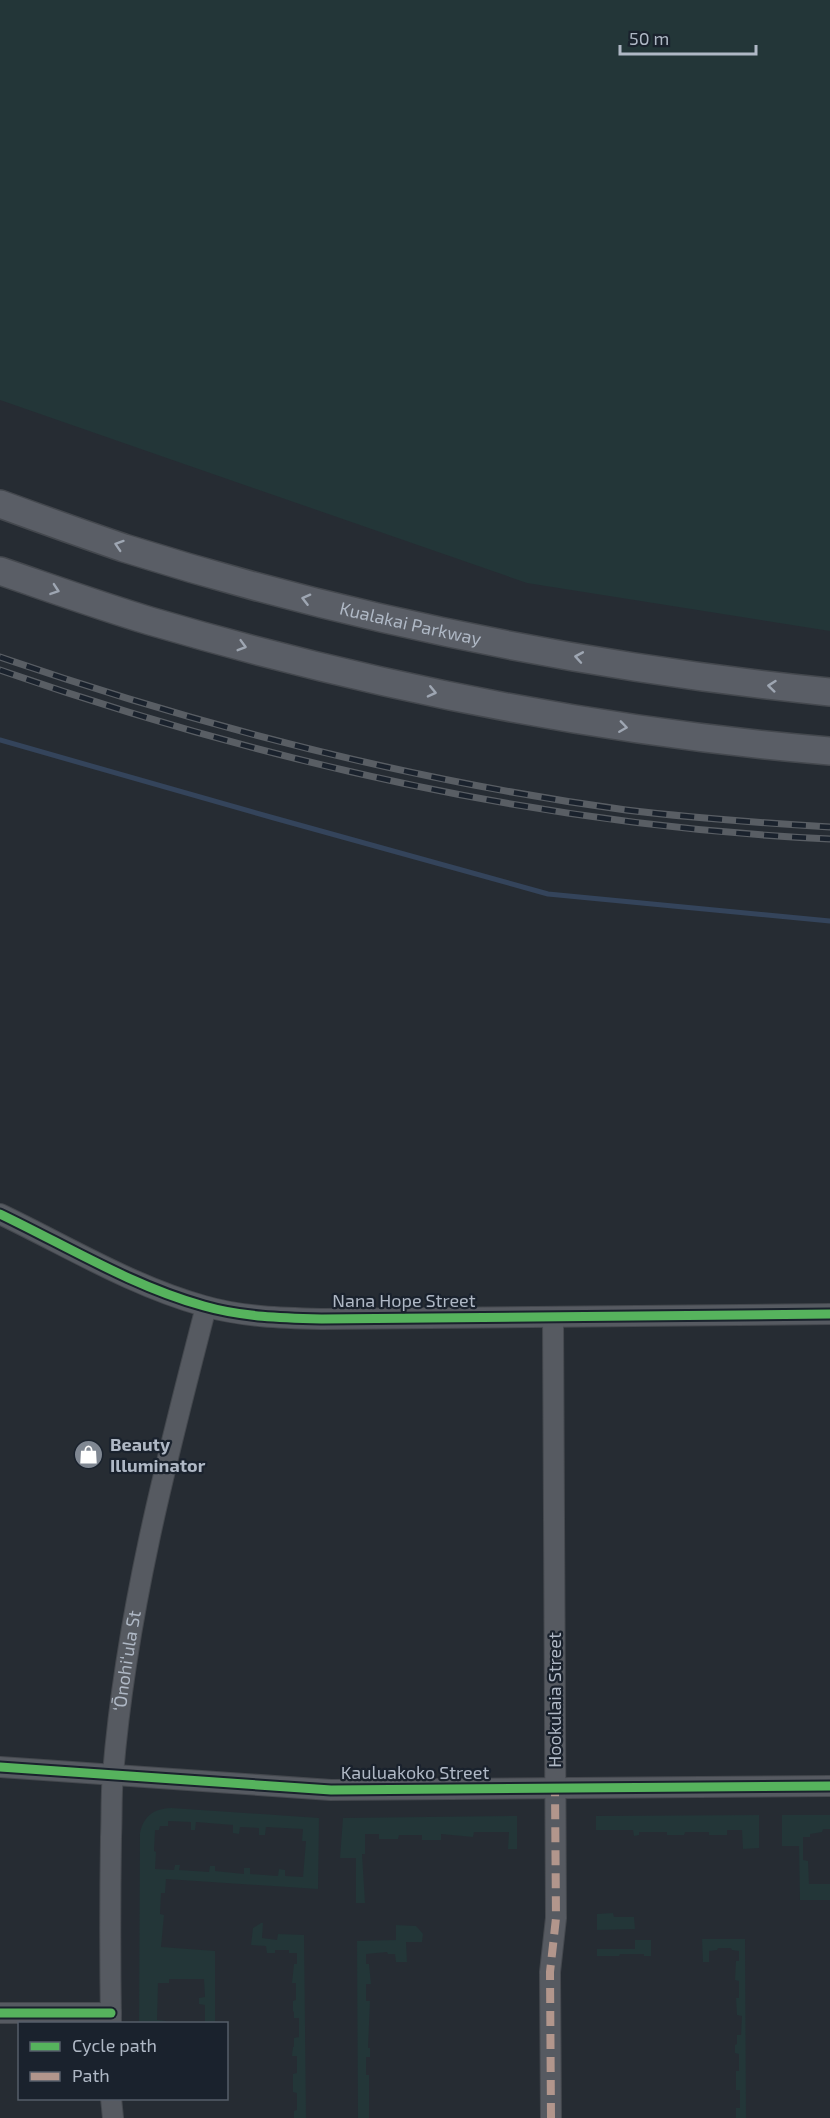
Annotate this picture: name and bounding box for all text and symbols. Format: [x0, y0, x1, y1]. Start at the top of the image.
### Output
scale bar [620, 18, 756, 56]
text: 50 m [629, 27, 669, 49]
one-way arrow [114, 540, 125, 553]
one-way arrow [49, 582, 60, 595]
one-way arrow [301, 594, 312, 606]
street label: Kualakai Parkway [338, 596, 484, 649]
one-way arrow [237, 639, 247, 652]
one-way arrow [574, 651, 584, 664]
one-way arrow [767, 680, 776, 693]
one-way arrow [426, 684, 436, 697]
one-way arrow [619, 721, 628, 733]
street label: Nana Hope Street [332, 1289, 476, 1311]
place label: Beauty Illuminator [110, 1433, 206, 1476]
shop icon: Beauty Illuminator [73, 1439, 105, 1471]
street label: ‘Ōnohi‘ula St [108, 1608, 145, 1713]
street label: Hookulaia Street [543, 1632, 565, 1768]
street label: Kauluakoko Street [341, 1761, 489, 1783]
legend [18, 2022, 228, 2100]
text: Cycle path [72, 2034, 157, 2056]
text: Path [72, 2064, 110, 2086]

